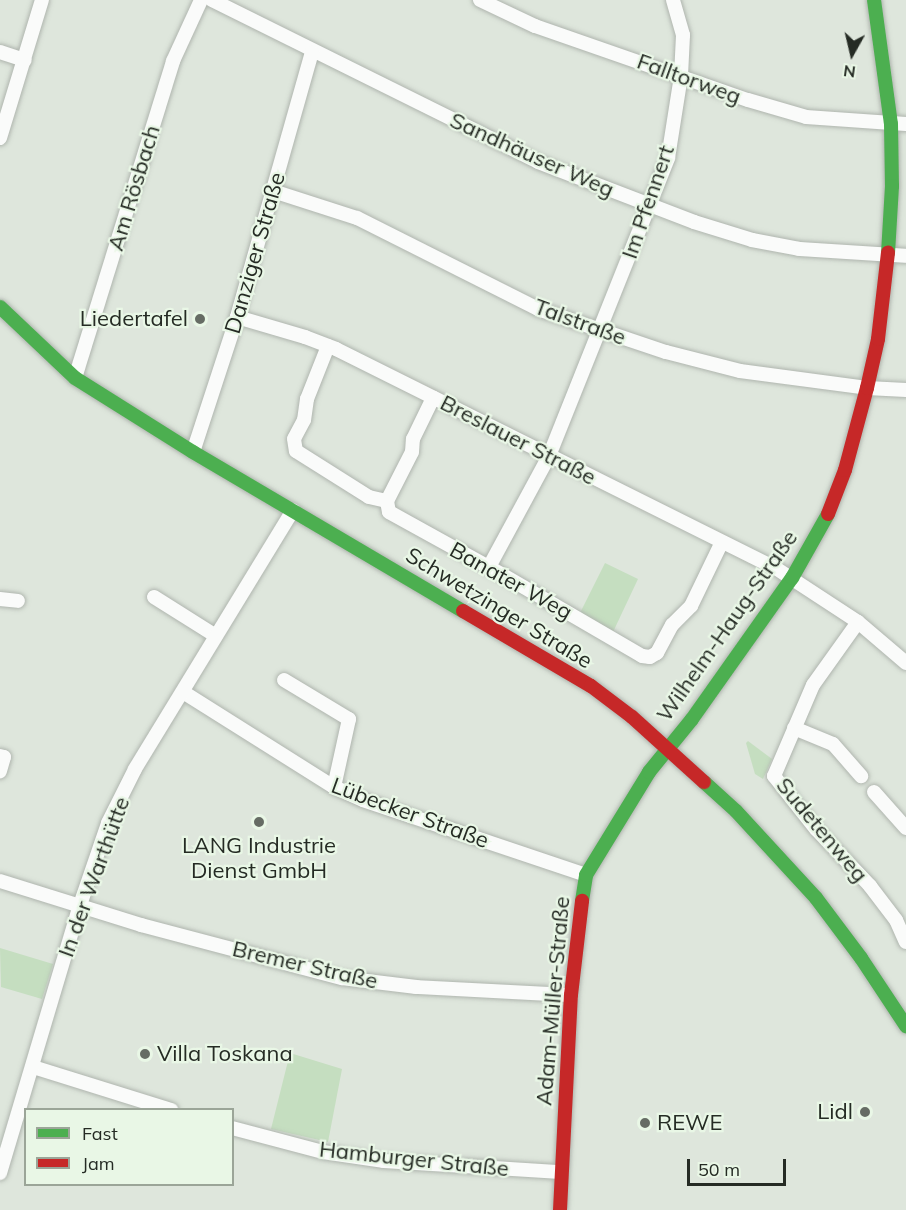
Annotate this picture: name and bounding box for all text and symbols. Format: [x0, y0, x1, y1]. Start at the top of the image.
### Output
north arrow [822, 24, 882, 84]
street label: Falltorweg [633, 48, 745, 110]
text: N [842, 61, 857, 83]
street label: Sandhäuser Weg [446, 107, 618, 203]
street label: Am Rösbach [102, 122, 166, 254]
street label: Im Pfennert [616, 142, 680, 262]
street label: Danziger Straße [219, 169, 291, 337]
street label: Talstraße [531, 293, 629, 351]
place label: Liedertafel [80, 306, 188, 332]
marker: Liedertafel [193, 312, 207, 326]
street label: Breslauer Straße [436, 389, 600, 491]
street label: Wilhelm-Haug-Straße [651, 525, 803, 727]
street label: Banater Weg [445, 537, 577, 625]
street label: Schwetzinger Straße [401, 542, 597, 674]
street label: Lübecker Straße [328, 772, 492, 854]
street label: Sudetenweg [771, 772, 873, 888]
street label: In der Warthütte [53, 793, 135, 961]
marker: LANG Industrie Dienst GmbH [252, 815, 266, 829]
place label: LANG Industrie Dienst GmbH [182, 832, 336, 884]
street label: Adam-Müller-Straße [531, 895, 575, 1107]
street label: Bremer Straße [230, 935, 380, 995]
place label: Villa Toskana [157, 1041, 293, 1067]
marker: Villa Toskana [138, 1047, 152, 1061]
place label: Lidl [817, 1099, 853, 1125]
marker: Lidl [858, 1105, 872, 1119]
legend [24, 1108, 234, 1186]
place label: REWE [657, 1110, 722, 1136]
marker: REWE [638, 1116, 652, 1130]
text: Fast [82, 1122, 118, 1145]
street label: Hamburger Straße [318, 1136, 510, 1182]
scale bar [690, 1147, 789, 1185]
text: Jam [82, 1152, 115, 1175]
text: 50 m [698, 1158, 740, 1181]

